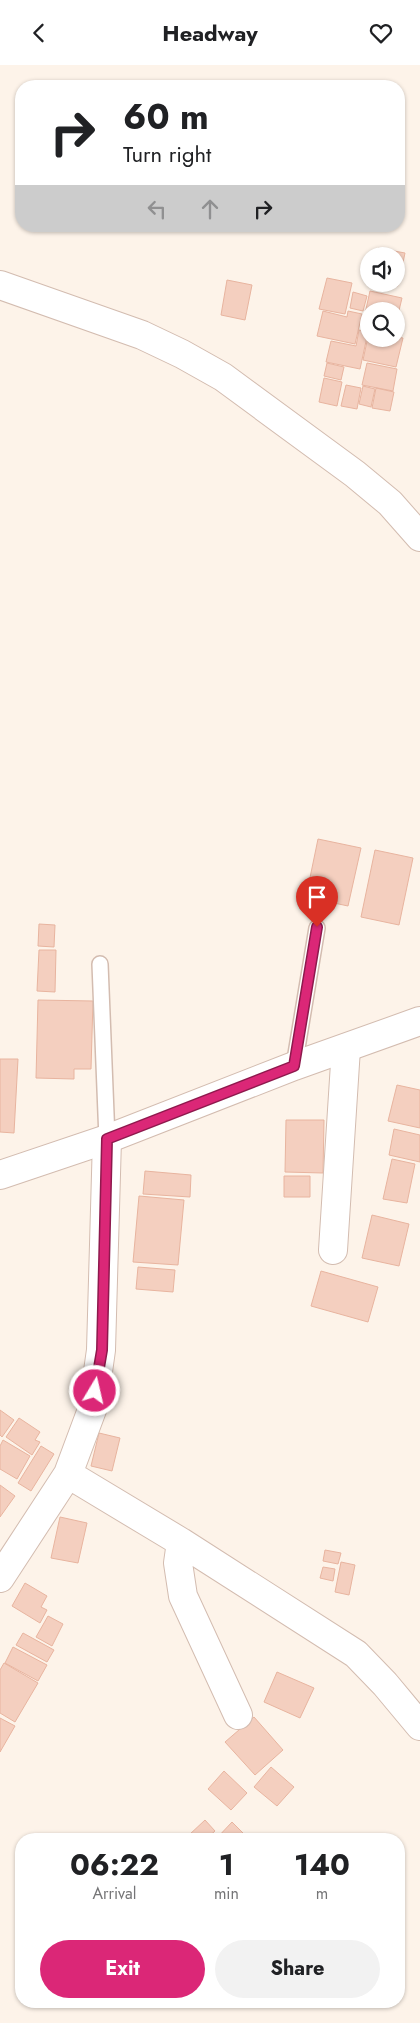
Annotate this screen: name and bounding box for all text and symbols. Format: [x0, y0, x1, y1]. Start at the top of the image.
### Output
text: Headway [162, 17, 258, 49]
icon: back [25, 19, 53, 47]
icon: heart [367, 19, 395, 47]
text: 60 m [123, 92, 209, 142]
icon: right [40, 100, 105, 165]
text: Turn right [123, 138, 211, 170]
icon: left [143, 195, 171, 223]
icon: ahead [196, 195, 224, 223]
icon: right [249, 195, 277, 223]
map controls [360, 247, 405, 347]
button: sound [360, 247, 405, 292]
button: search [360, 302, 405, 347]
pin [296, 876, 338, 927]
icon: arrive [303, 883, 331, 911]
position arrow [68, 1364, 120, 1416]
text: 06:22 [70, 1843, 159, 1886]
text: 1 [219, 1843, 234, 1886]
text: 140 [294, 1843, 350, 1886]
text: Arrival [92, 1882, 137, 1905]
text: min [214, 1882, 239, 1905]
text: m [316, 1882, 328, 1905]
button: Exit [40, 1940, 205, 1998]
button: Share [215, 1940, 380, 1998]

